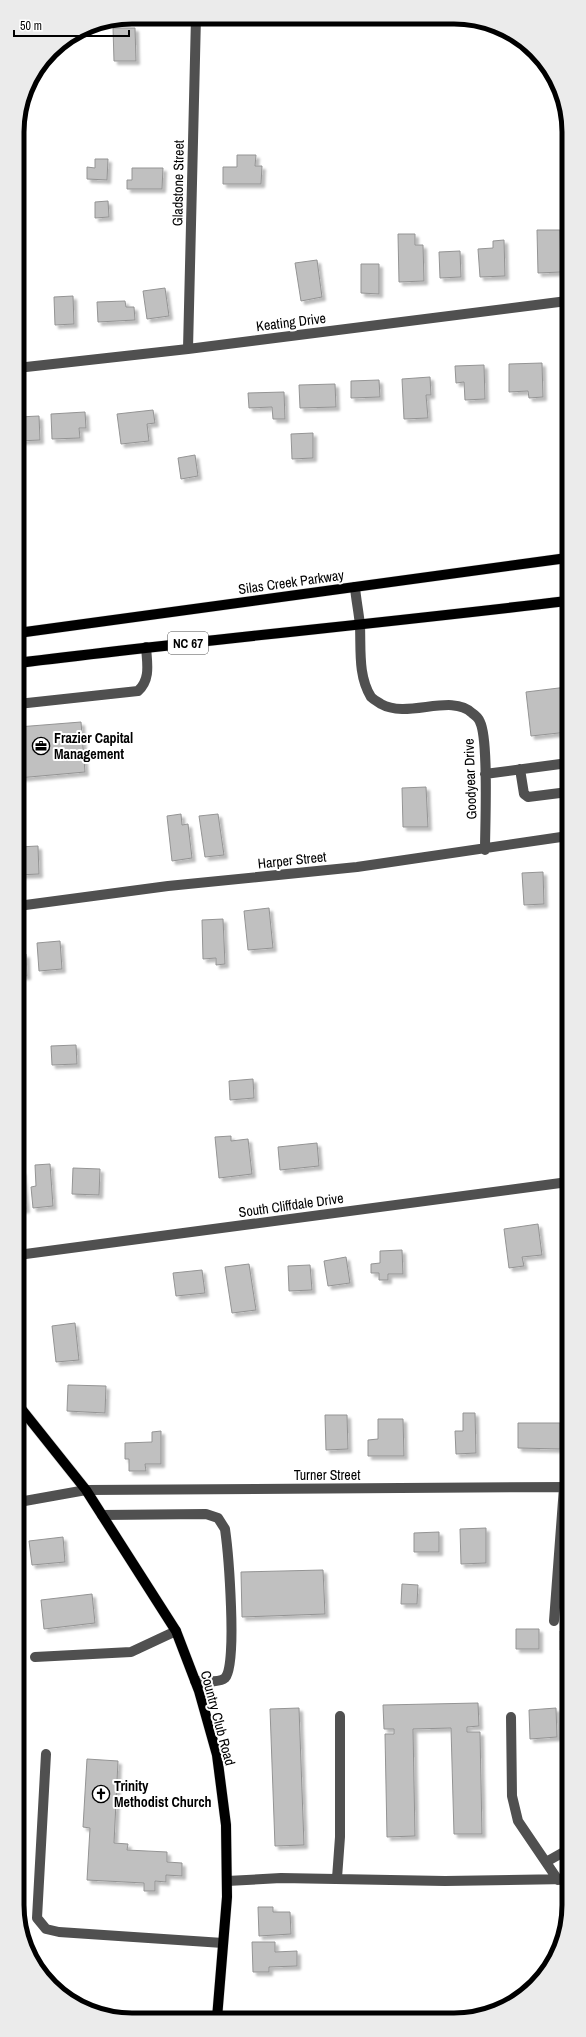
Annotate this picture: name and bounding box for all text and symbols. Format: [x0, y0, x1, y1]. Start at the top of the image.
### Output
scale bar [14, 12, 129, 38]
text: 50 m [20, 18, 42, 34]
street label: Gladstone Street [168, 140, 188, 226]
street label: Keating Drive [255, 309, 327, 335]
street label: Silas Creek Parkway [237, 566, 345, 598]
road number: NC 67 [168, 632, 208, 654]
place label: Frazier Capital Management [54, 729, 133, 763]
office icon: Frazier Capital Management [31, 736, 51, 756]
street label: Goodyear Drive [460, 738, 480, 820]
street label: Harper Street [257, 847, 327, 873]
street label: South Cliffdale Drive [237, 1189, 345, 1221]
street label: Turner Street [294, 1466, 360, 1484]
street label: Country Club Road [197, 1669, 239, 1767]
place label: Trinity Methodist Church [114, 1777, 212, 1811]
church icon: Trinity Methodist Church [91, 1784, 111, 1804]

